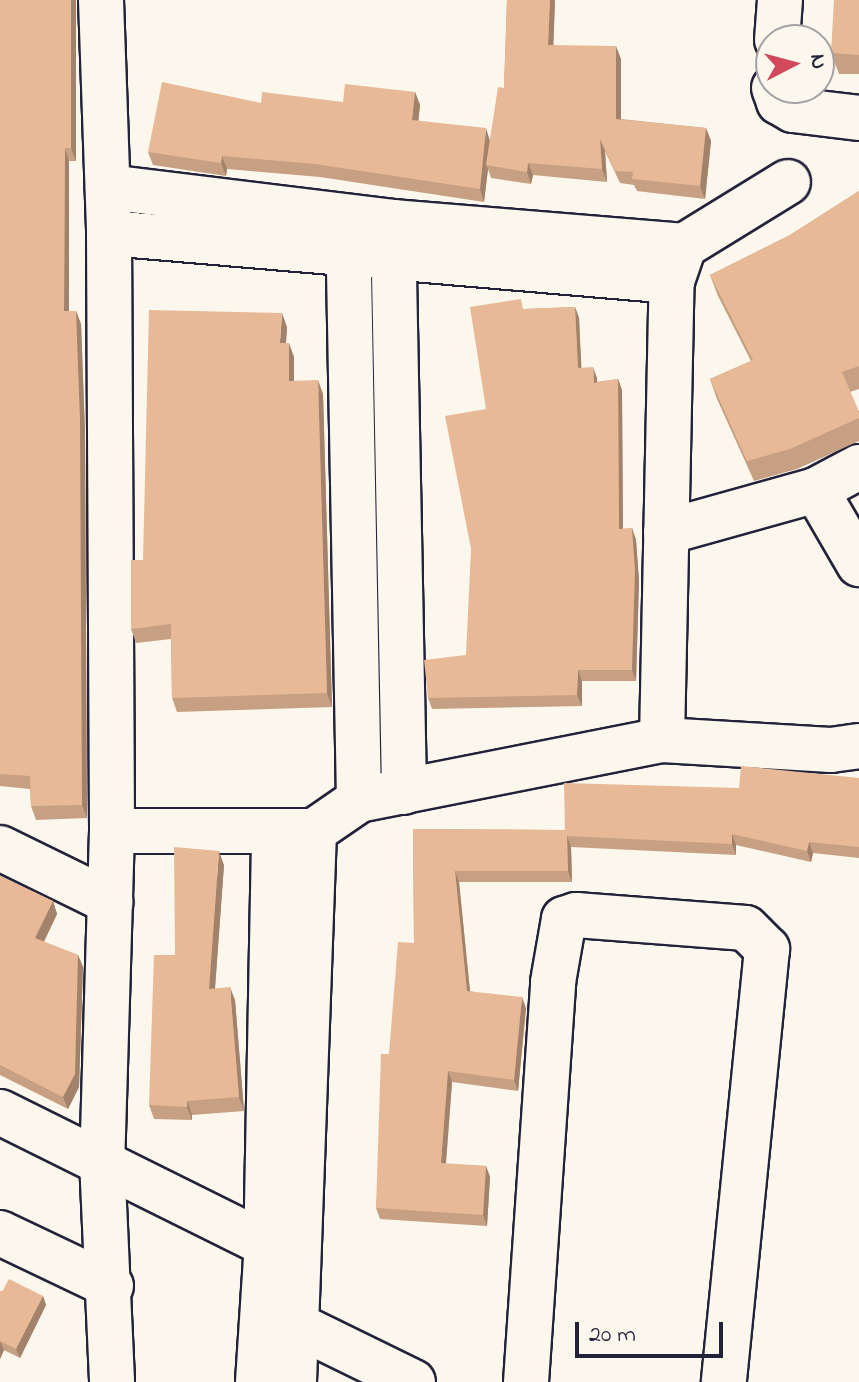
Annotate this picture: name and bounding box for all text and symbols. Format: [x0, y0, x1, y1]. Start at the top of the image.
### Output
north arrow [755, 24, 835, 104]
text: N [800, 53, 834, 71]
scale bar [579, 1306, 727, 1356]
text: 20 m [589, 1318, 636, 1353]

